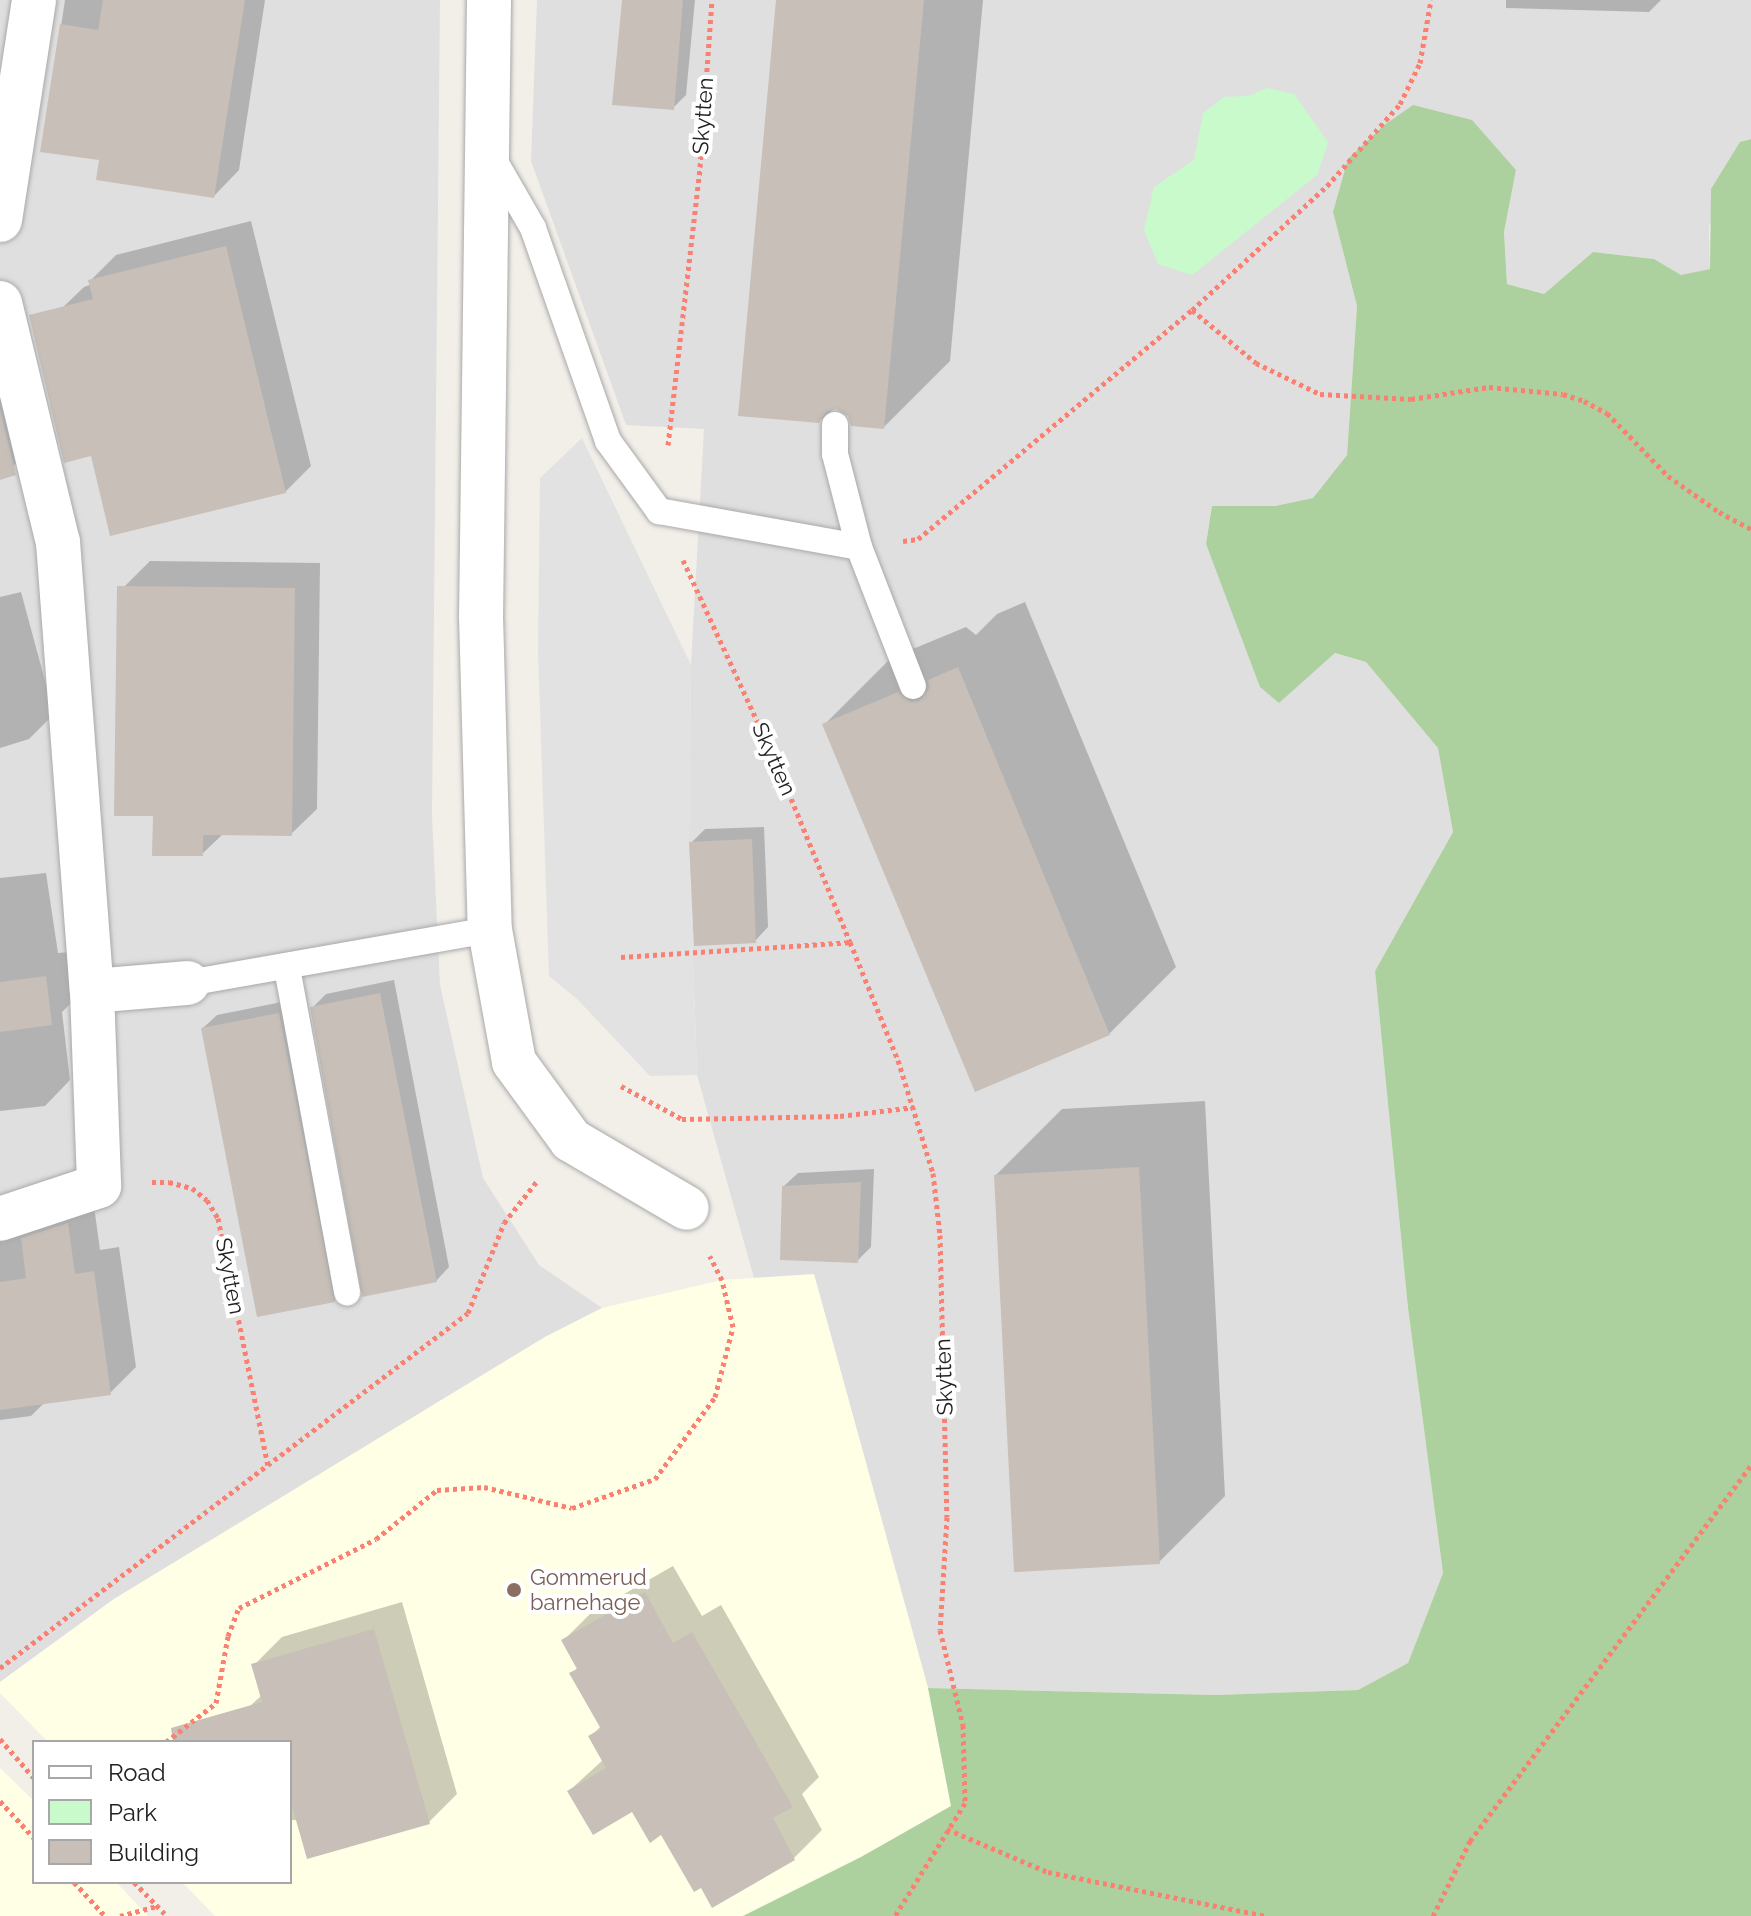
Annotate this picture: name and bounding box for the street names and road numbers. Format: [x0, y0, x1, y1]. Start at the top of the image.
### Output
street label: Skytten [687, 77, 719, 155]
street label: Skytten [746, 718, 802, 800]
street label: Skytten [210, 1236, 250, 1316]
street label: Skytten [929, 1338, 959, 1416]

